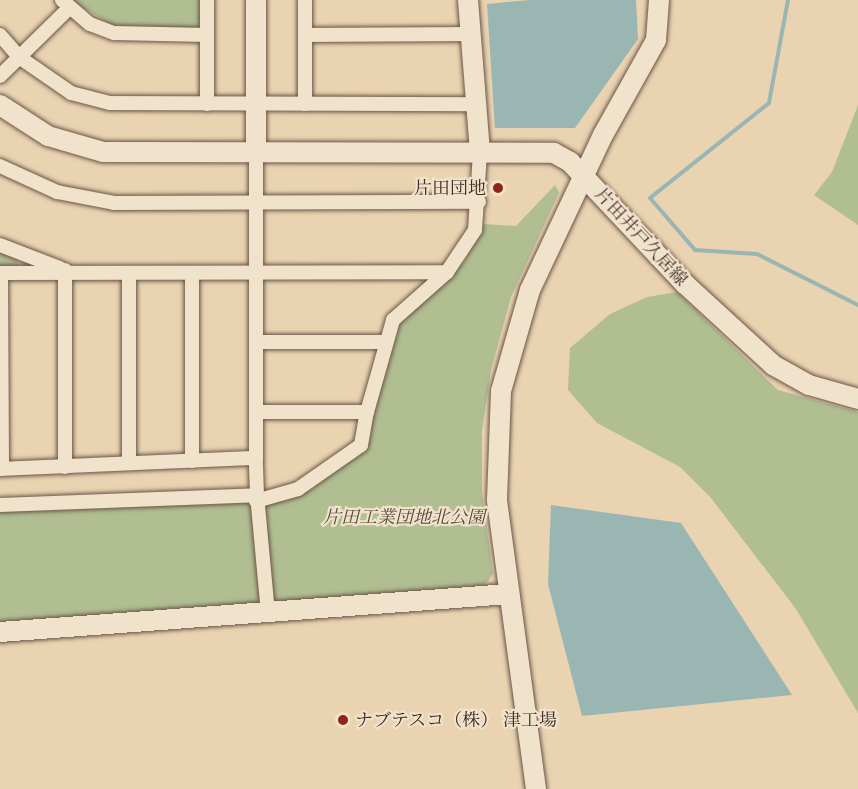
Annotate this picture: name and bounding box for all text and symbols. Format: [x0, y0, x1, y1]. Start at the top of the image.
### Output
place label: 片田団地 [414, 177, 486, 199]
marker: 片田団地 [491, 181, 505, 195]
street label: 片田井戸久居線 [590, 184, 692, 290]
park label: 片田工業団地北公園 [323, 506, 485, 528]
place label: ナブテスコ（株） 津工場 [355, 709, 558, 731]
marker: ナブテスコ（株） 津工場 [336, 713, 350, 727]

